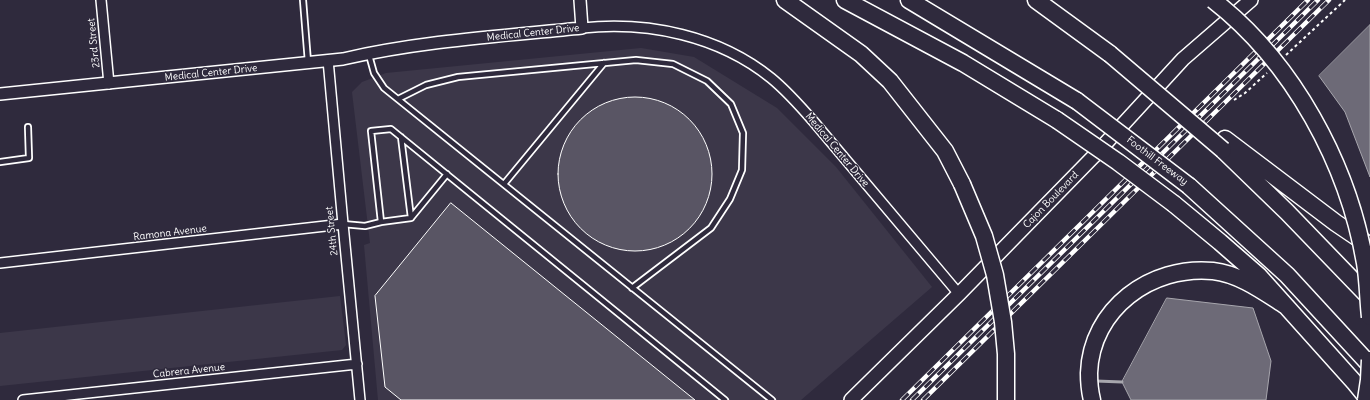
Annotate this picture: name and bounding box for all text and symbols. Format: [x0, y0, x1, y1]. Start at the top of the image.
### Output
street label: 23rd Street [85, 17, 103, 69]
street label: Medical Center Drive [486, 22, 580, 44]
street label: Medical Center Drive [164, 62, 258, 84]
street label: Medical Center Drive [802, 110, 872, 190]
street label: Foothill Freeway [1124, 134, 1190, 188]
street label: Cajon Boulevard [1021, 169, 1081, 231]
street label: 24th Street [323, 206, 341, 256]
street label: Ramona Avenue [133, 223, 207, 243]
street label: Cabrera Avenue [152, 361, 226, 381]

